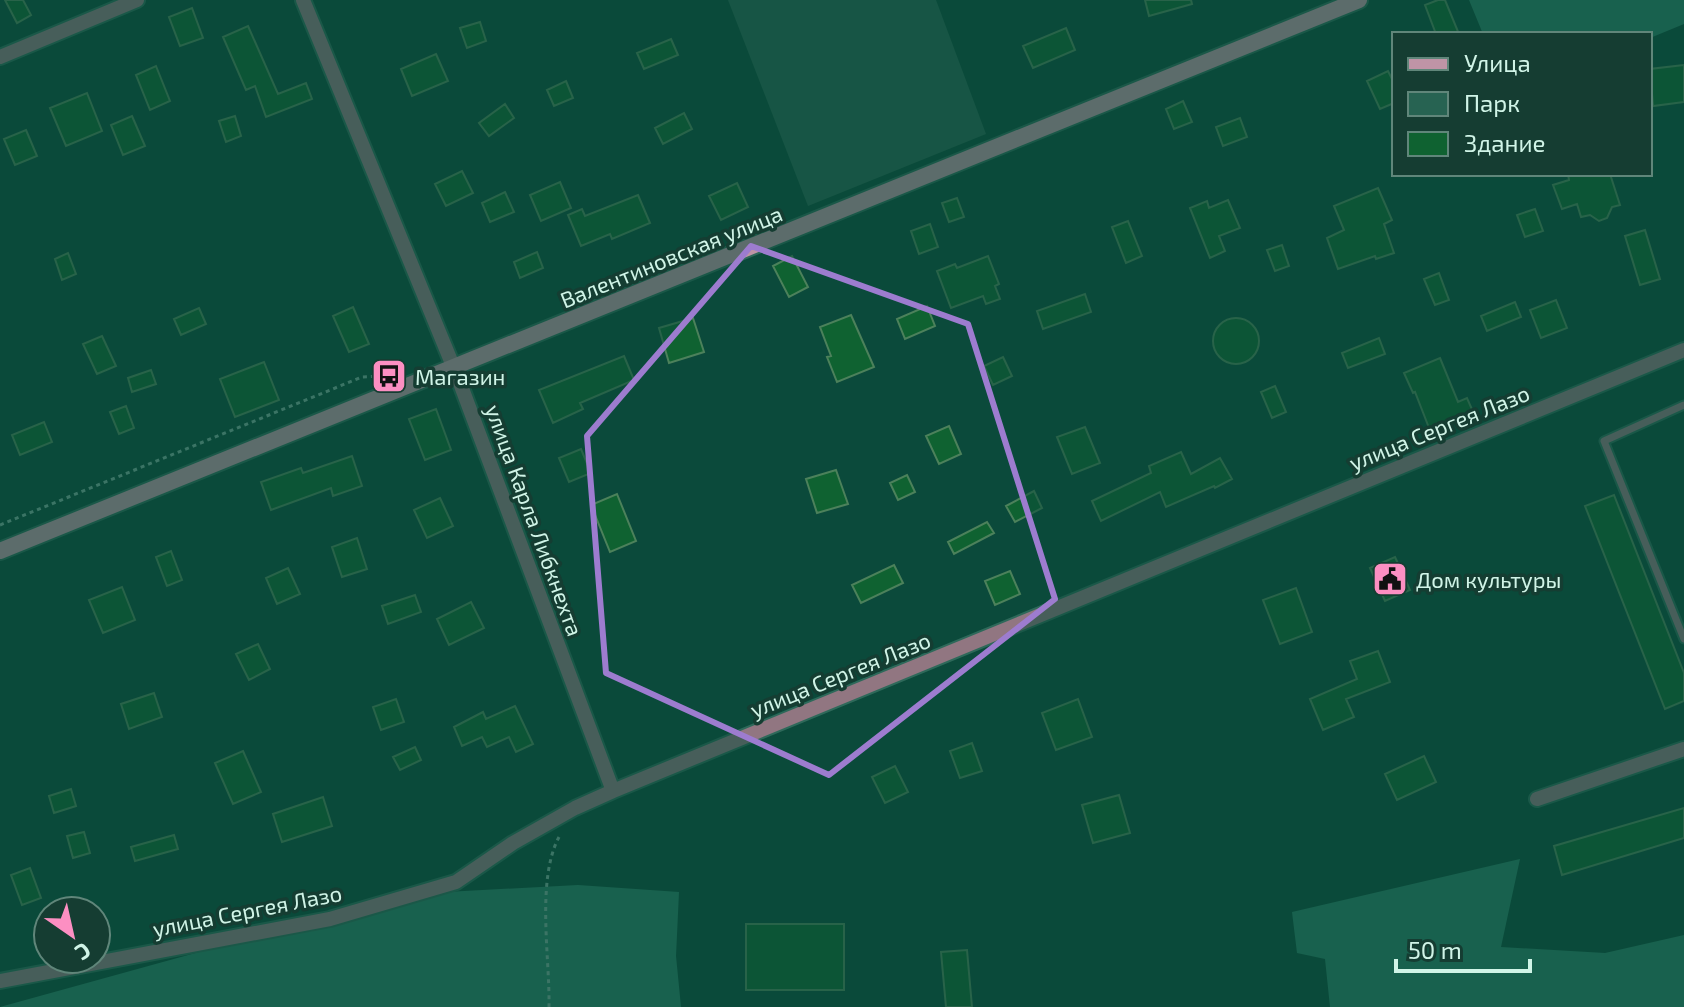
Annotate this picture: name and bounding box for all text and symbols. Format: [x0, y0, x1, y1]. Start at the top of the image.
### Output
legend [1392, 32, 1652, 176]
text: Улица [1464, 48, 1531, 77]
text: Парк [1464, 88, 1520, 117]
text: Здание [1464, 128, 1546, 157]
street label: Валентиновская улица [556, 200, 786, 313]
bus stop icon: Магазин [370, 357, 408, 395]
place label: Магазин [415, 363, 505, 389]
street label: улица Сергея Лазо [1345, 379, 1533, 476]
street label: улица Карла Либкнехта [480, 401, 589, 640]
public building icon: Дом культуры [1371, 560, 1409, 598]
place label: Дом культуры [1416, 566, 1561, 593]
street label: улица Сергея Лазо [746, 626, 934, 723]
street label: улица Сергея Лазо [150, 879, 344, 942]
north arrow [32, 895, 112, 975]
scale bar [1396, 923, 1530, 973]
text: 50 m [1408, 935, 1462, 964]
text: С [71, 938, 96, 967]

